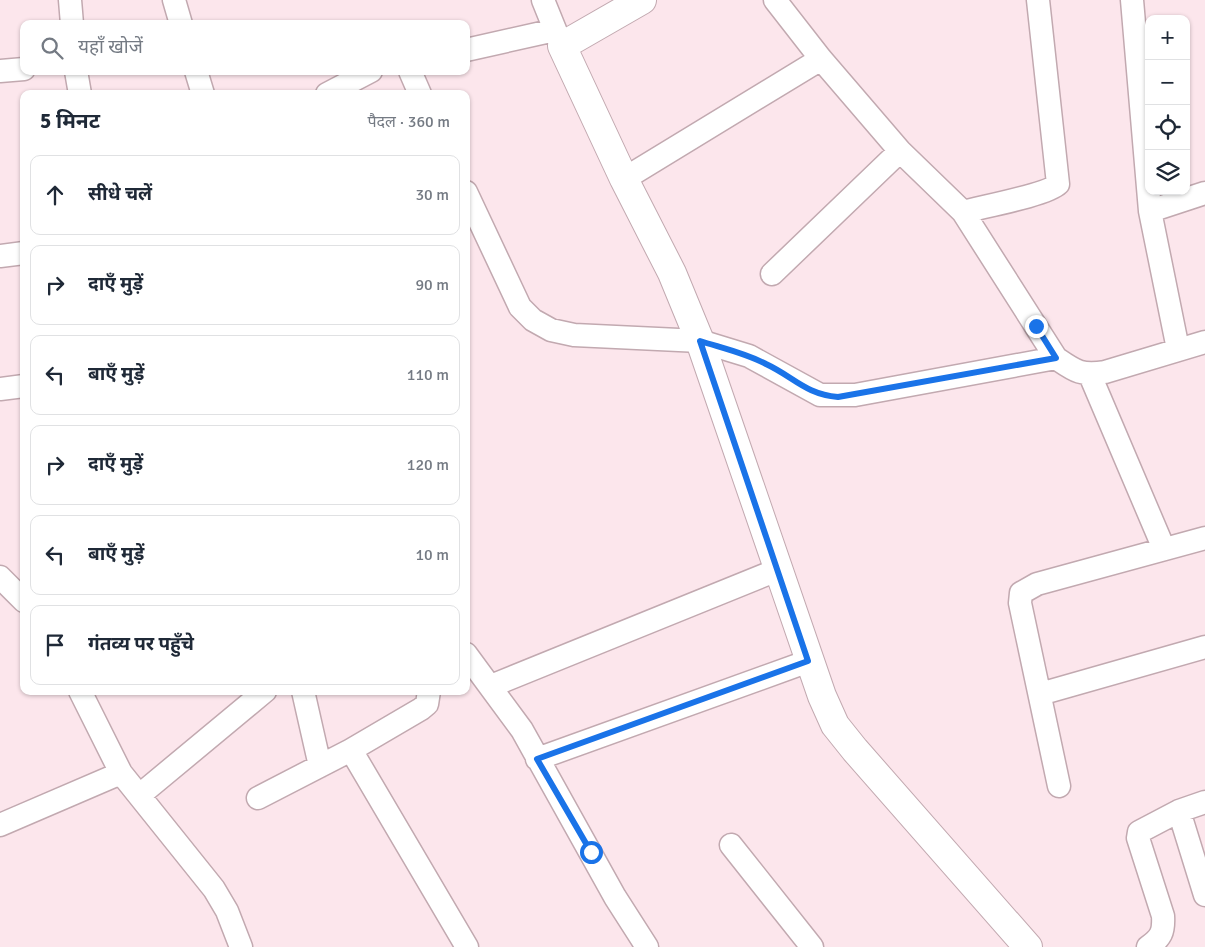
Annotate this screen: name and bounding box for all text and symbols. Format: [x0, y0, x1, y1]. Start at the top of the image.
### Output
map controls [1145, 15, 1190, 195]
button: + [1145, 15, 1190, 60]
search box [20, 20, 470, 75]
icon: search [38, 34, 66, 62]
text: यहाँ खोजें [78, 35, 143, 59]
button: − [1145, 60, 1190, 105]
button: locate [1145, 105, 1190, 150]
text: 5 मिनट [40, 108, 100, 134]
text: पैदल · 360 m [367, 112, 450, 132]
button: layers [1145, 150, 1190, 195]
icon: ahead [41, 181, 69, 209]
text: सीधे चलें [88, 182, 152, 206]
text: 30 m [415, 185, 449, 205]
icon: right [41, 271, 69, 299]
text: दाएँ मुड़ें [88, 272, 143, 296]
text: 90 m [415, 275, 449, 295]
route end [1025, 315, 1048, 338]
icon: left [41, 361, 69, 389]
text: बाएँ मुड़ें [88, 362, 144, 386]
text: 110 m [407, 365, 449, 385]
icon: right [41, 451, 69, 479]
text: दाएँ मुड़ें [88, 452, 143, 476]
text: 120 m [407, 455, 449, 475]
icon: left [41, 541, 69, 569]
text: बाएँ मुड़ें [88, 542, 144, 566]
text: 10 m [415, 545, 449, 565]
icon: arrive [41, 631, 69, 659]
text: गंतव्य पर पहुँचे [88, 632, 194, 656]
route start [580, 841, 603, 864]

